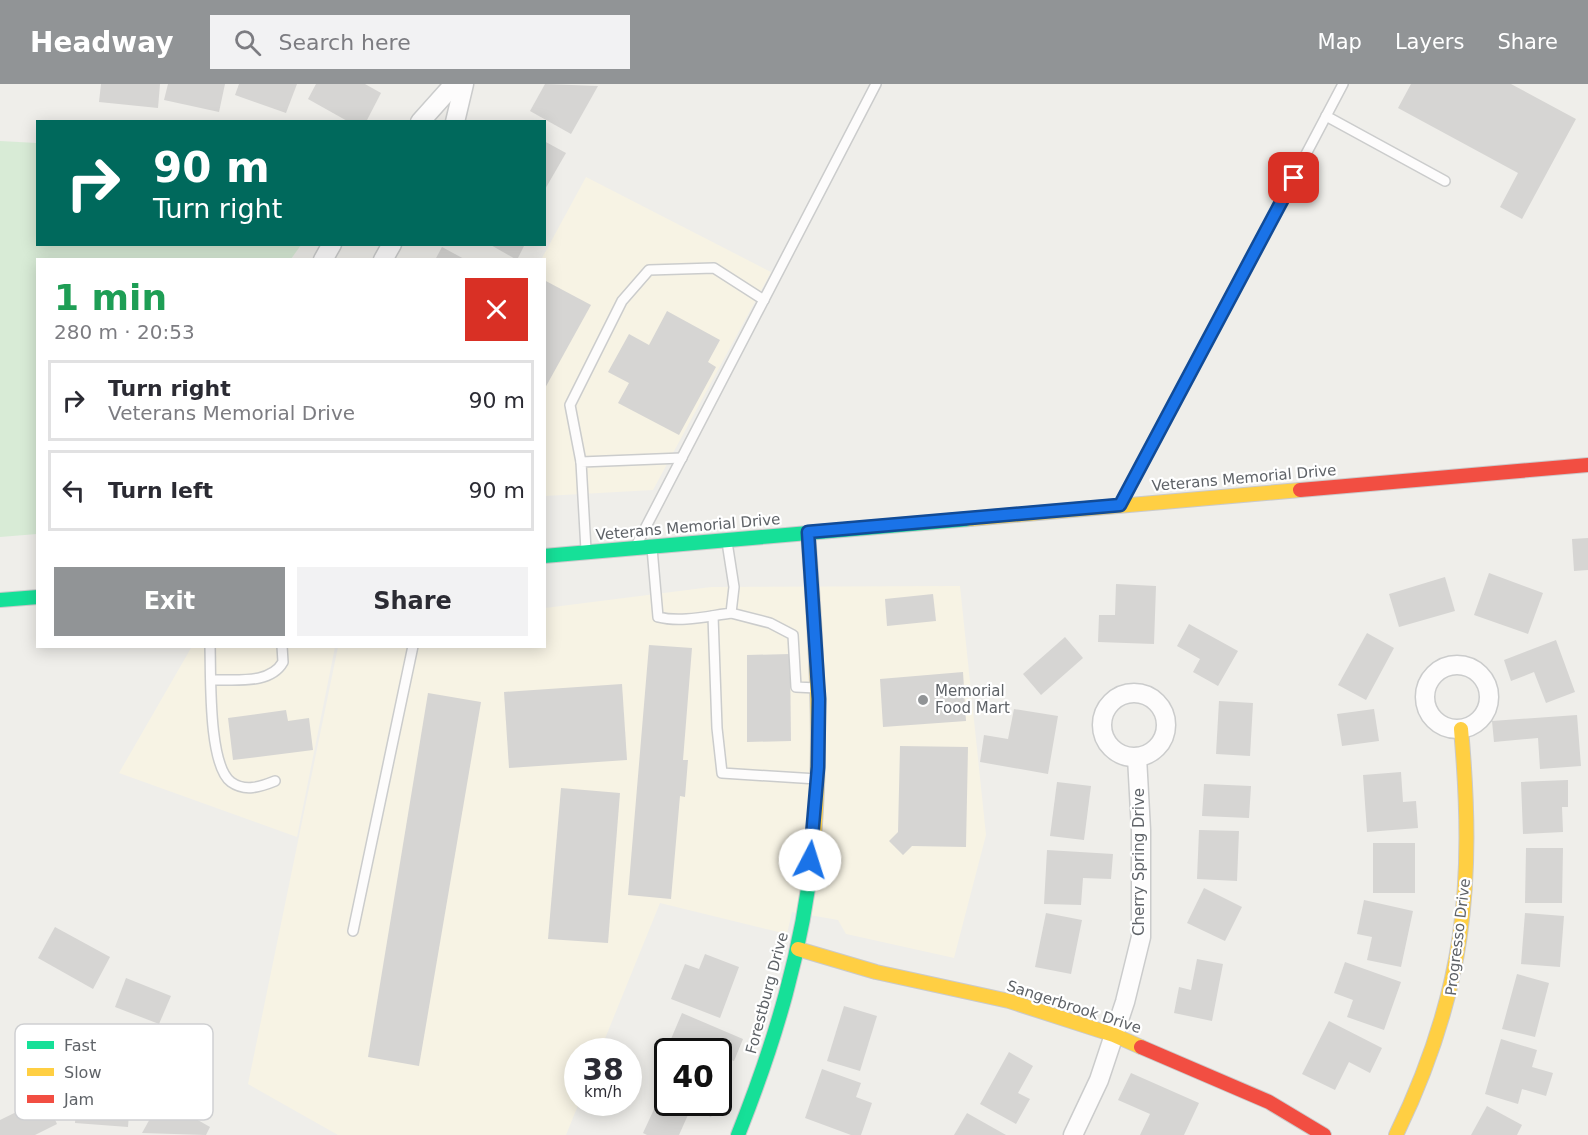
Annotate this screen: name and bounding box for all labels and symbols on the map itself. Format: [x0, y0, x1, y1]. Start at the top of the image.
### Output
pin [1268, 152, 1319, 203]
street label: Veterans Memorial Drive [1151, 461, 1337, 495]
street label: Veterans Memorial Drive [595, 510, 781, 544]
place label: Memorial Food Mart [935, 682, 1010, 717]
marker: Memorial Food Mart [916, 693, 930, 707]
street label: Cherry Spring Drive [1130, 788, 1148, 936]
position arrow [778, 828, 842, 892]
street label: Progresso Drive [1442, 877, 1474, 997]
street label: Forestburg Drive [742, 930, 792, 1056]
street label: Sangerbrook Drive [1005, 977, 1143, 1037]
legend [15, 1024, 213, 1120]
text: Fast [64, 1036, 96, 1055]
speed limit sign: 40 [654, 1038, 732, 1116]
text: Slow [64, 1063, 101, 1082]
text: Jam [63, 1090, 94, 1109]

